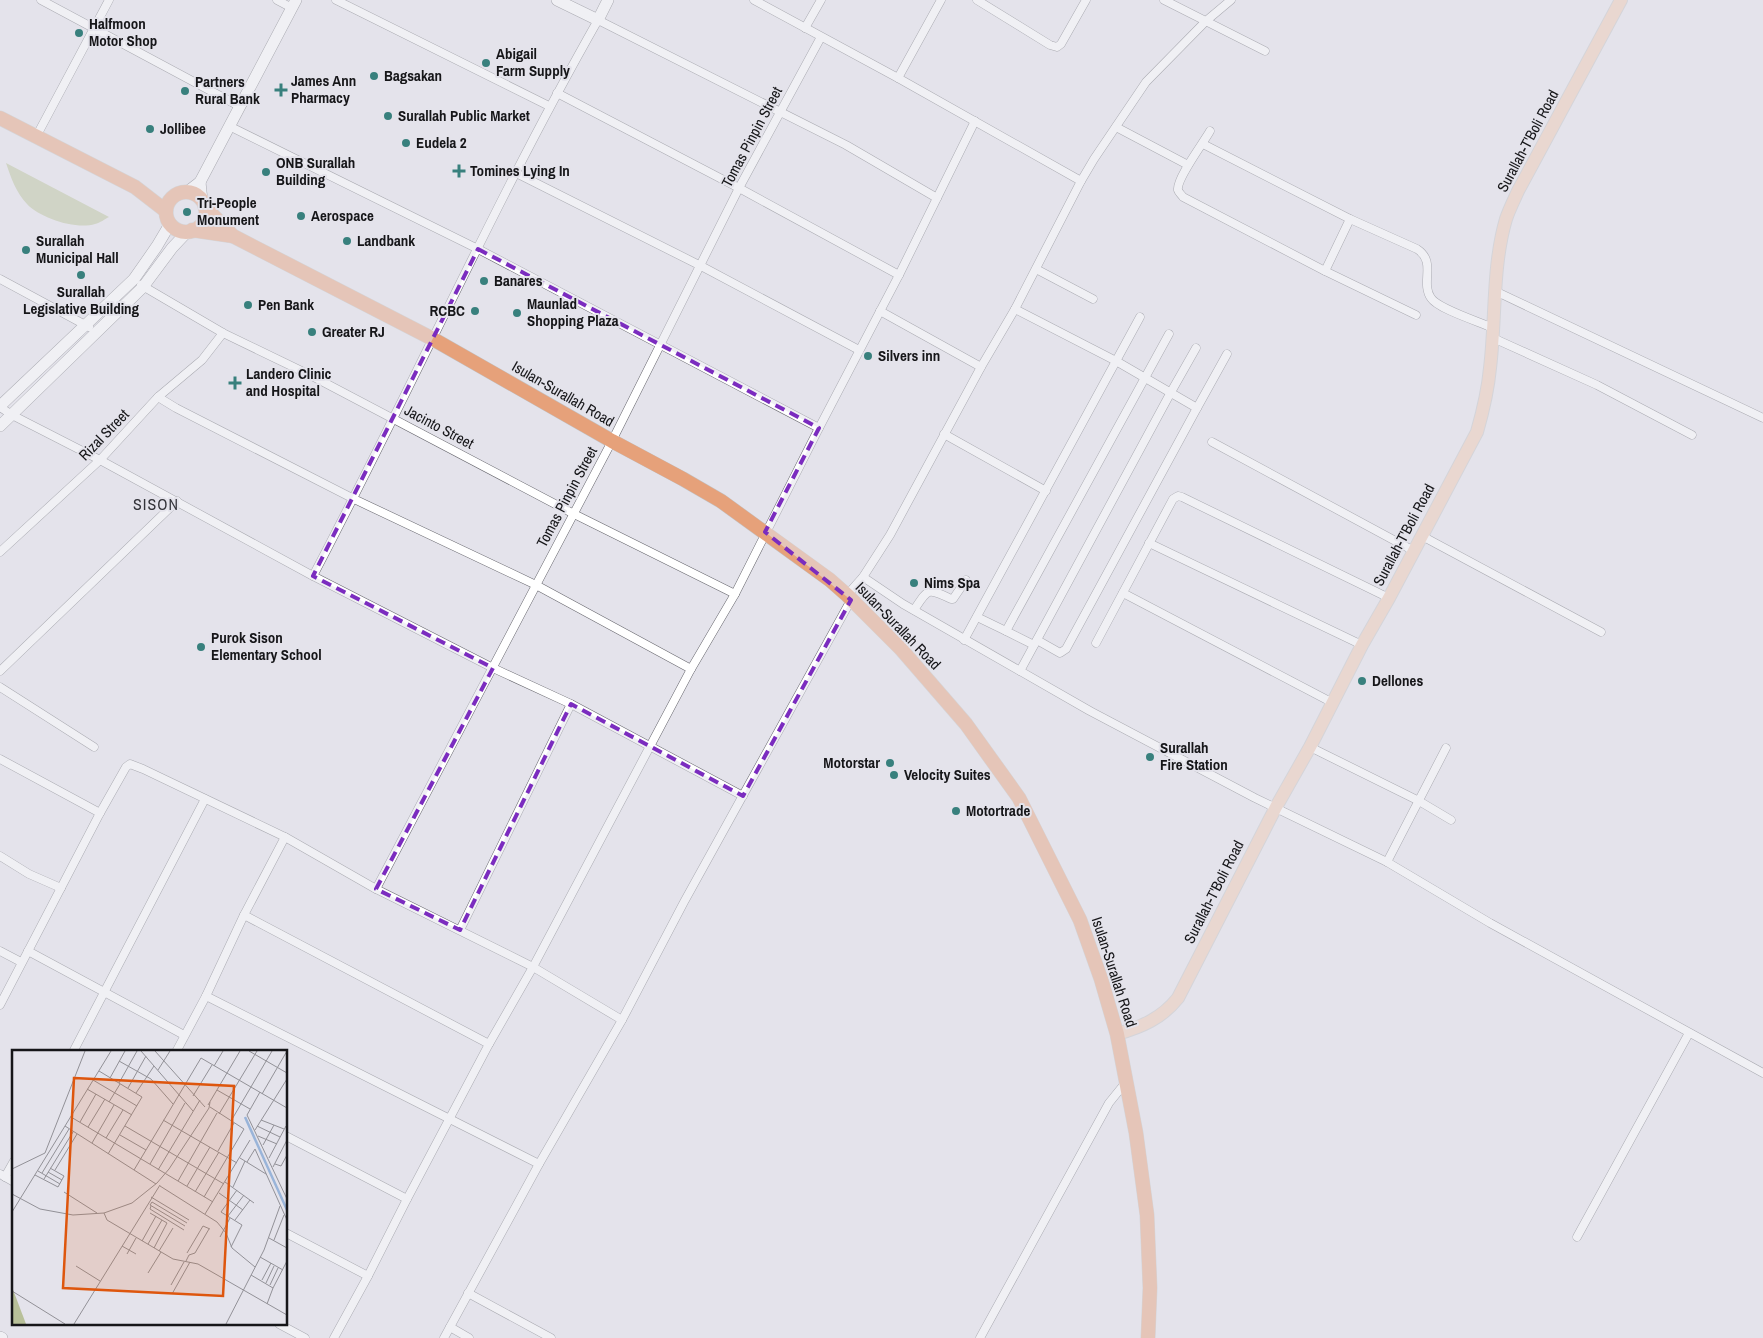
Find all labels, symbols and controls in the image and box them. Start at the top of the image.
place label: Halfmoon Motor Shop [89,13,157,51]
marker: Halfmoon Motor Shop [73,27,85,39]
place label: Abigail Farm Supply [496,43,570,81]
marker: Abigail Farm Supply [480,57,492,69]
place label: Bagsakan [384,65,442,86]
place label: James Ann Pharmacy [291,70,356,108]
marker: Bagsakan [368,70,380,82]
place label: Partners Rural Bank [195,71,260,109]
street label: Tomas Pinpin Street [716,82,787,191]
marker: James Ann Pharmacy [275,84,287,96]
marker: Partners Rural Bank [179,85,191,97]
street label: Surallah-T'Boli Road [1492,86,1563,196]
place label: Surallah Public Market [398,105,530,126]
marker: Surallah Public Market [382,110,394,122]
place label: Jollibee [160,118,206,139]
marker: Jollibee [144,123,156,135]
place label: Eudela 2 [416,132,467,153]
marker: Eudela 2 [400,137,412,149]
place label: ONB Surallah Building [276,152,355,190]
place label: Tomines Lying In [470,160,570,181]
marker: Tomines Lying In [452,164,466,178]
marker: ONB Surallah Building [260,166,272,178]
place label: Tri-People Monument [197,192,259,230]
place label: Aerospace [311,205,374,226]
marker: Tri-People Monument [181,206,193,218]
marker: Aerospace [295,210,307,222]
place label: Surallah Municipal Hall [36,230,119,268]
place label: Landbank [357,230,415,251]
marker: Landbank [341,235,353,247]
marker: Surallah Municipal Hall [20,244,32,256]
marker: Surallah Legislative Building [75,269,87,281]
place label: Banares [494,270,543,291]
marker: Banares [478,275,490,287]
place label: Surallah Legislative Building [23,281,140,319]
place label: Maunlad Shopping Plaza [527,293,619,331]
place label: Pen Bank [258,294,314,315]
marker: Pen Bank [242,299,254,311]
place label: RCBC [429,300,465,321]
marker: RCBC [469,305,481,317]
marker: Maunlad Shopping Plaza [511,307,523,319]
place label: Greater RJ [322,321,385,342]
marker: Greater RJ [306,326,318,338]
place label: Silvers inn [878,345,940,366]
marker: Silvers inn [862,350,874,362]
street label: Isulan-Surallah Road [508,356,618,431]
place label: Landero Clinic and Hospital [246,363,332,401]
marker: Landero Clinic and Hospital [228,376,242,390]
street label: Jacinto Street [401,399,478,454]
street label: Rizal Street [74,404,134,465]
street label: Tomas Pinpin Street [531,442,602,551]
street label: Surallah-T'Boli Road [1368,480,1439,590]
district label: SISON [133,493,179,515]
place label: Nims Spa [924,572,980,593]
street label: Isulan-Surallah Road [851,577,946,674]
marker: Nims Spa [908,577,920,589]
place label: Purok Sison Elementary School [211,627,322,665]
marker: Purok Sison Elementary School [195,641,207,653]
place label: Dellones [1372,670,1423,691]
marker: Dellones [1356,675,1368,687]
place label: Surallah Fire Station [1160,737,1228,775]
marker: Surallah Fire Station [1144,751,1156,763]
place label: Motorstar [823,752,880,773]
marker: Motorstar [884,757,896,769]
place label: Velocity Suites [904,764,991,785]
marker: Velocity Suites [888,769,900,781]
place label: Motortrade [966,800,1030,821]
marker: Motortrade [950,805,962,817]
street label: Surallah-T'Boli Road [1179,837,1249,947]
street label: Isulan-Surallah Road [1087,914,1142,1030]
inset map [12,1050,288,1326]

